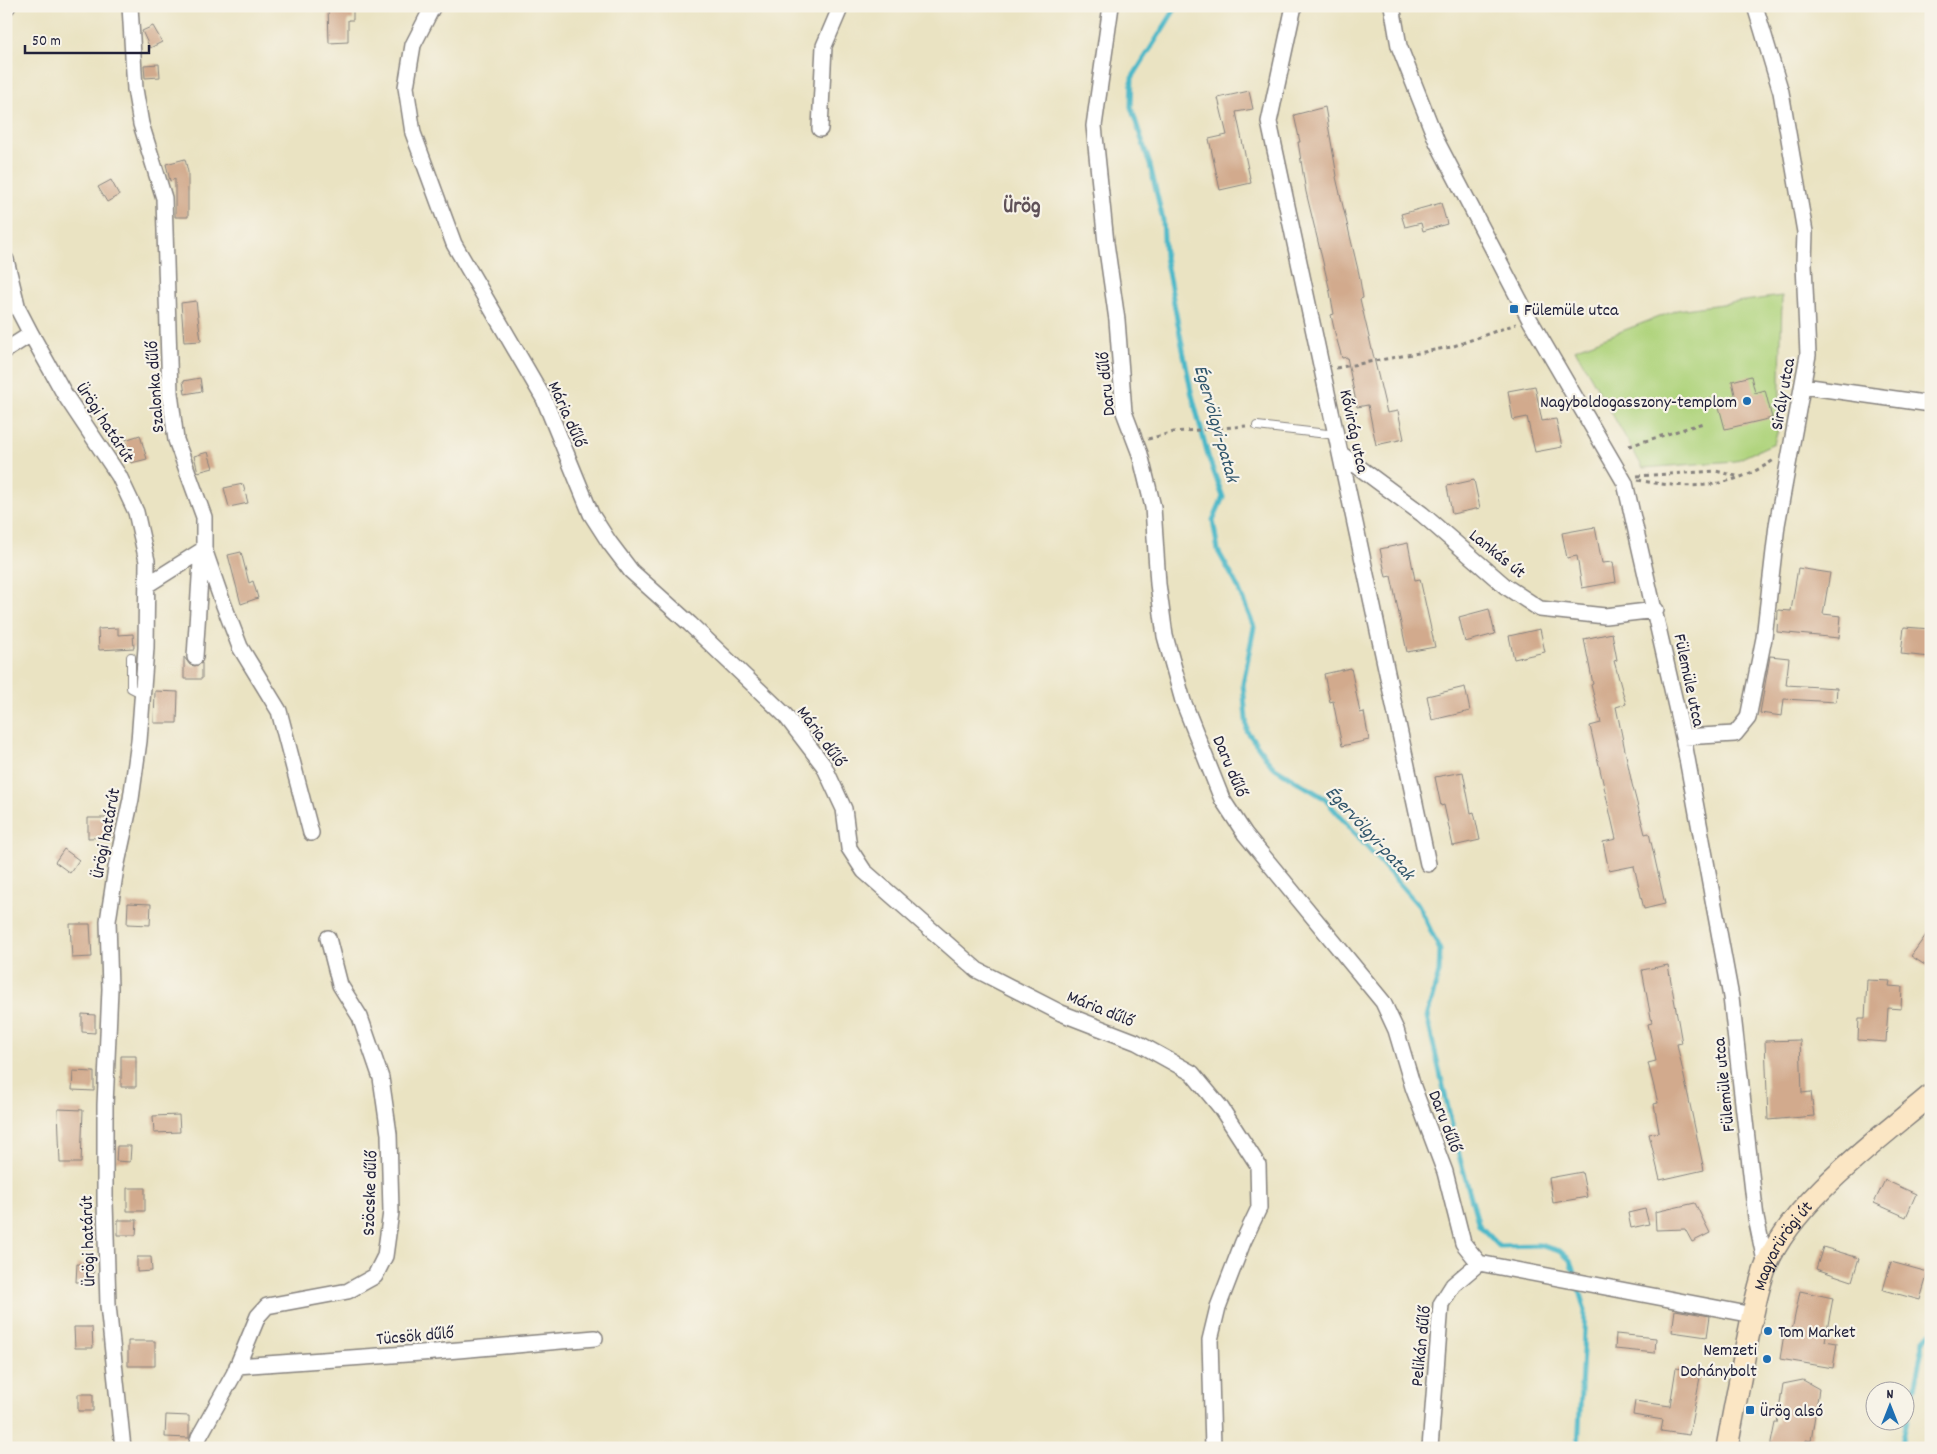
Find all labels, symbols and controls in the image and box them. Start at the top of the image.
scale bar [25,22,149,54]
text: 50 m [32,31,61,53]
district label: Ürög [1003,192,1041,223]
place label: Fülemüle utca [1524,299,1619,324]
marker: Fülemüle utca [1508,303,1520,315]
street label: Szalonka dűlő [141,339,172,434]
street label: Daru dűlő [1092,349,1123,417]
street label: Sirály utca [1766,356,1803,432]
water label: Égervölgyi-patak [1185,362,1245,488]
street label: Ürögi határút [68,378,140,469]
street label: Mária dűlő [540,378,592,453]
street label: Kővirág utca [1332,387,1374,476]
place label: Nagyboldogasszony-templom [1540,391,1737,416]
marker: Nagyboldogasszony-templom [1741,395,1753,407]
street label: Lankás út [1463,524,1530,586]
street label: Fülemüle utca [1666,632,1710,730]
street label: Mária dűlő [789,702,851,774]
street label: Daru dűlő [1205,732,1253,803]
water label: Égervölgyi-patak [1317,781,1421,889]
street label: Ürögi határút [86,786,129,881]
street label: Mária dűlő [1063,986,1138,1035]
street label: Fülemüle utca [1708,1036,1743,1133]
street label: Daru dűlő [1420,1087,1467,1158]
street label: Szöcske dűlő [358,1149,386,1236]
street label: Ürögi határút [75,1194,104,1287]
street label: Magyarürögi út [1749,1196,1820,1294]
street label: Pelikán dűlő [1406,1304,1439,1388]
place label: Tom Market [1778,1321,1856,1346]
street label: Tücsök dűlő [375,1322,456,1353]
marker: Tom Market [1762,1325,1774,1337]
place label: Nemzeti Dohánybolt [1680,1339,1757,1385]
marker: Nemzeti Dohánybolt [1761,1353,1773,1365]
north arrow [1864,1382,1914,1432]
text: N [1887,1385,1894,1405]
place label: Ürög alsó [1760,1400,1823,1425]
marker: Ürög alsó [1744,1404,1756,1416]

